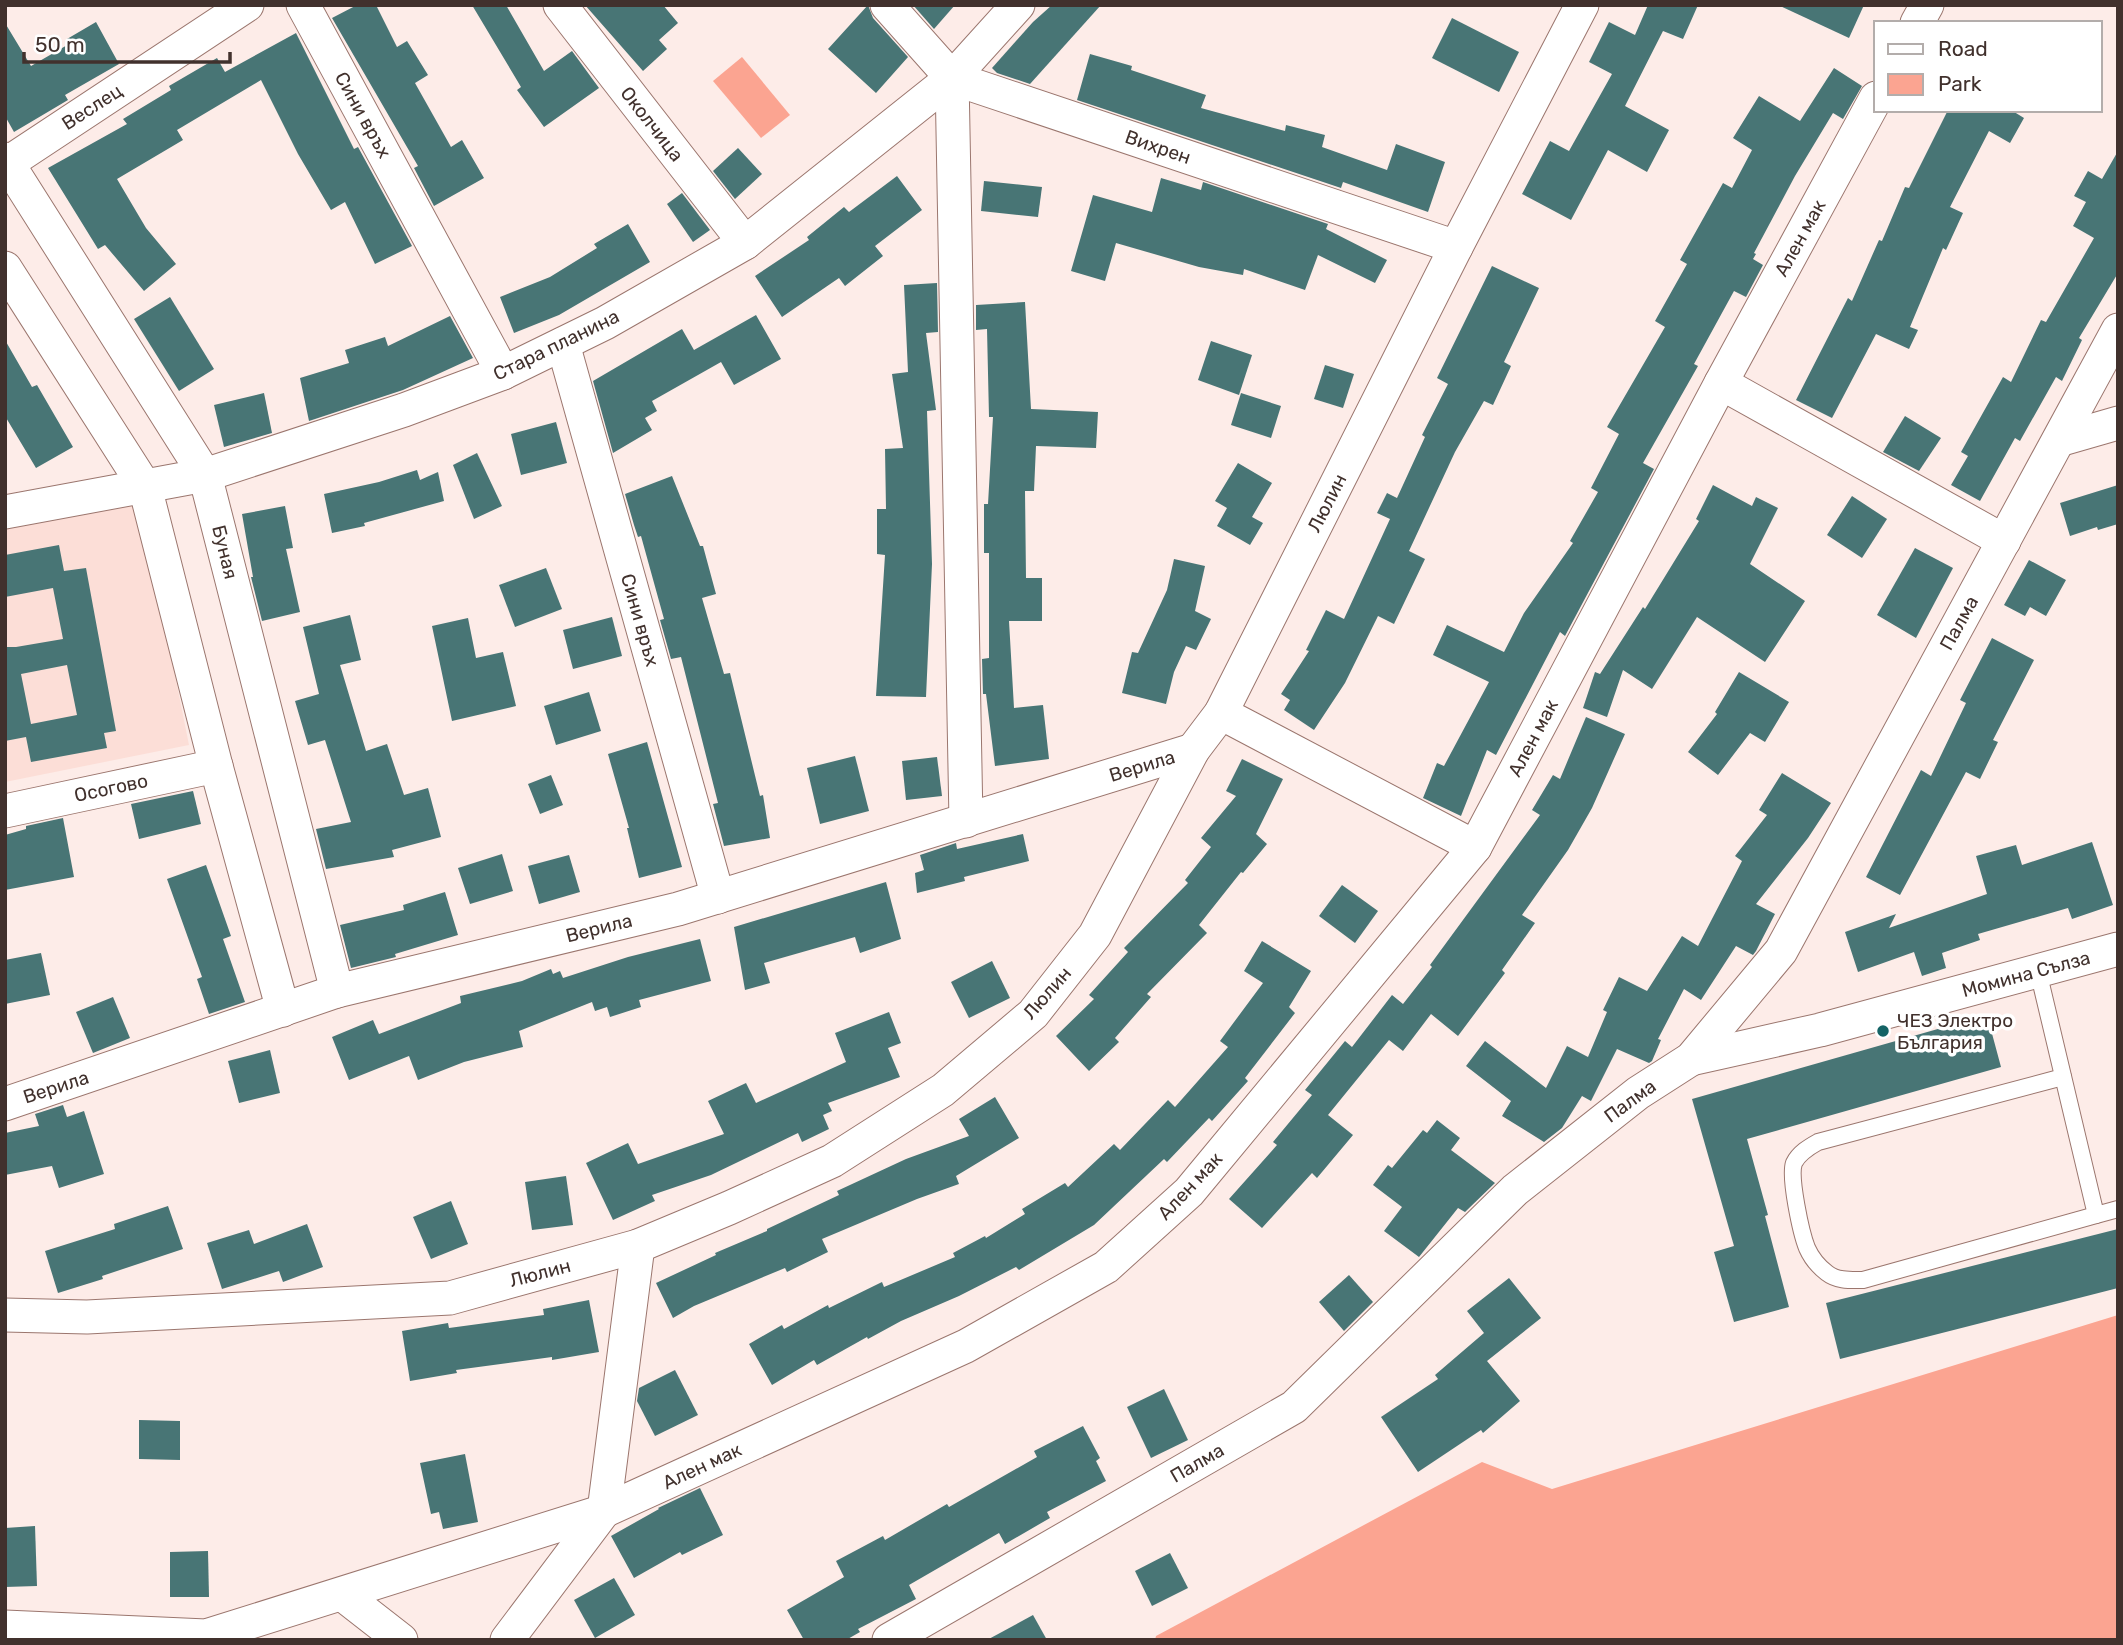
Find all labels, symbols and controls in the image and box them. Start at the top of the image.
scale bar [24,21,231,65]
legend [1874,21,2102,112]
text: 50 m [35,32,85,57]
text: Road [1938,36,1988,61]
street label: Сини връх [330,68,396,162]
text: Park [1938,71,1982,96]
street label: Веслец [58,79,127,135]
street label: Околчица [616,82,688,166]
street label: Вихрен [1122,125,1194,169]
street label: Ален мак [1770,196,1830,280]
street label: Стара планина [489,305,623,385]
street label: Люлин [1303,470,1351,536]
street label: Буная [207,523,243,581]
street label: Сини връх [616,571,664,669]
street label: Палма [1935,592,1983,654]
street label: Ален мак [1503,695,1563,781]
street label: Верила [1106,745,1178,787]
street label: Осогово [72,769,150,807]
street label: Верила [563,909,635,947]
street label: Момина Сълза [1959,946,2093,1002]
street label: Люлин [1018,962,1076,1024]
place label: ЧЕЗ Электро България [1897,1009,2013,1054]
marker: ЧЕЗ Электро България [1875,1023,1891,1039]
street label: Верила [20,1066,92,1108]
street label: Палма [1600,1074,1660,1128]
street label: Ален мак [1153,1147,1227,1225]
street label: Люлин [507,1254,573,1292]
street label: Ален мак [659,1438,745,1494]
street label: Палма [1166,1438,1228,1488]

